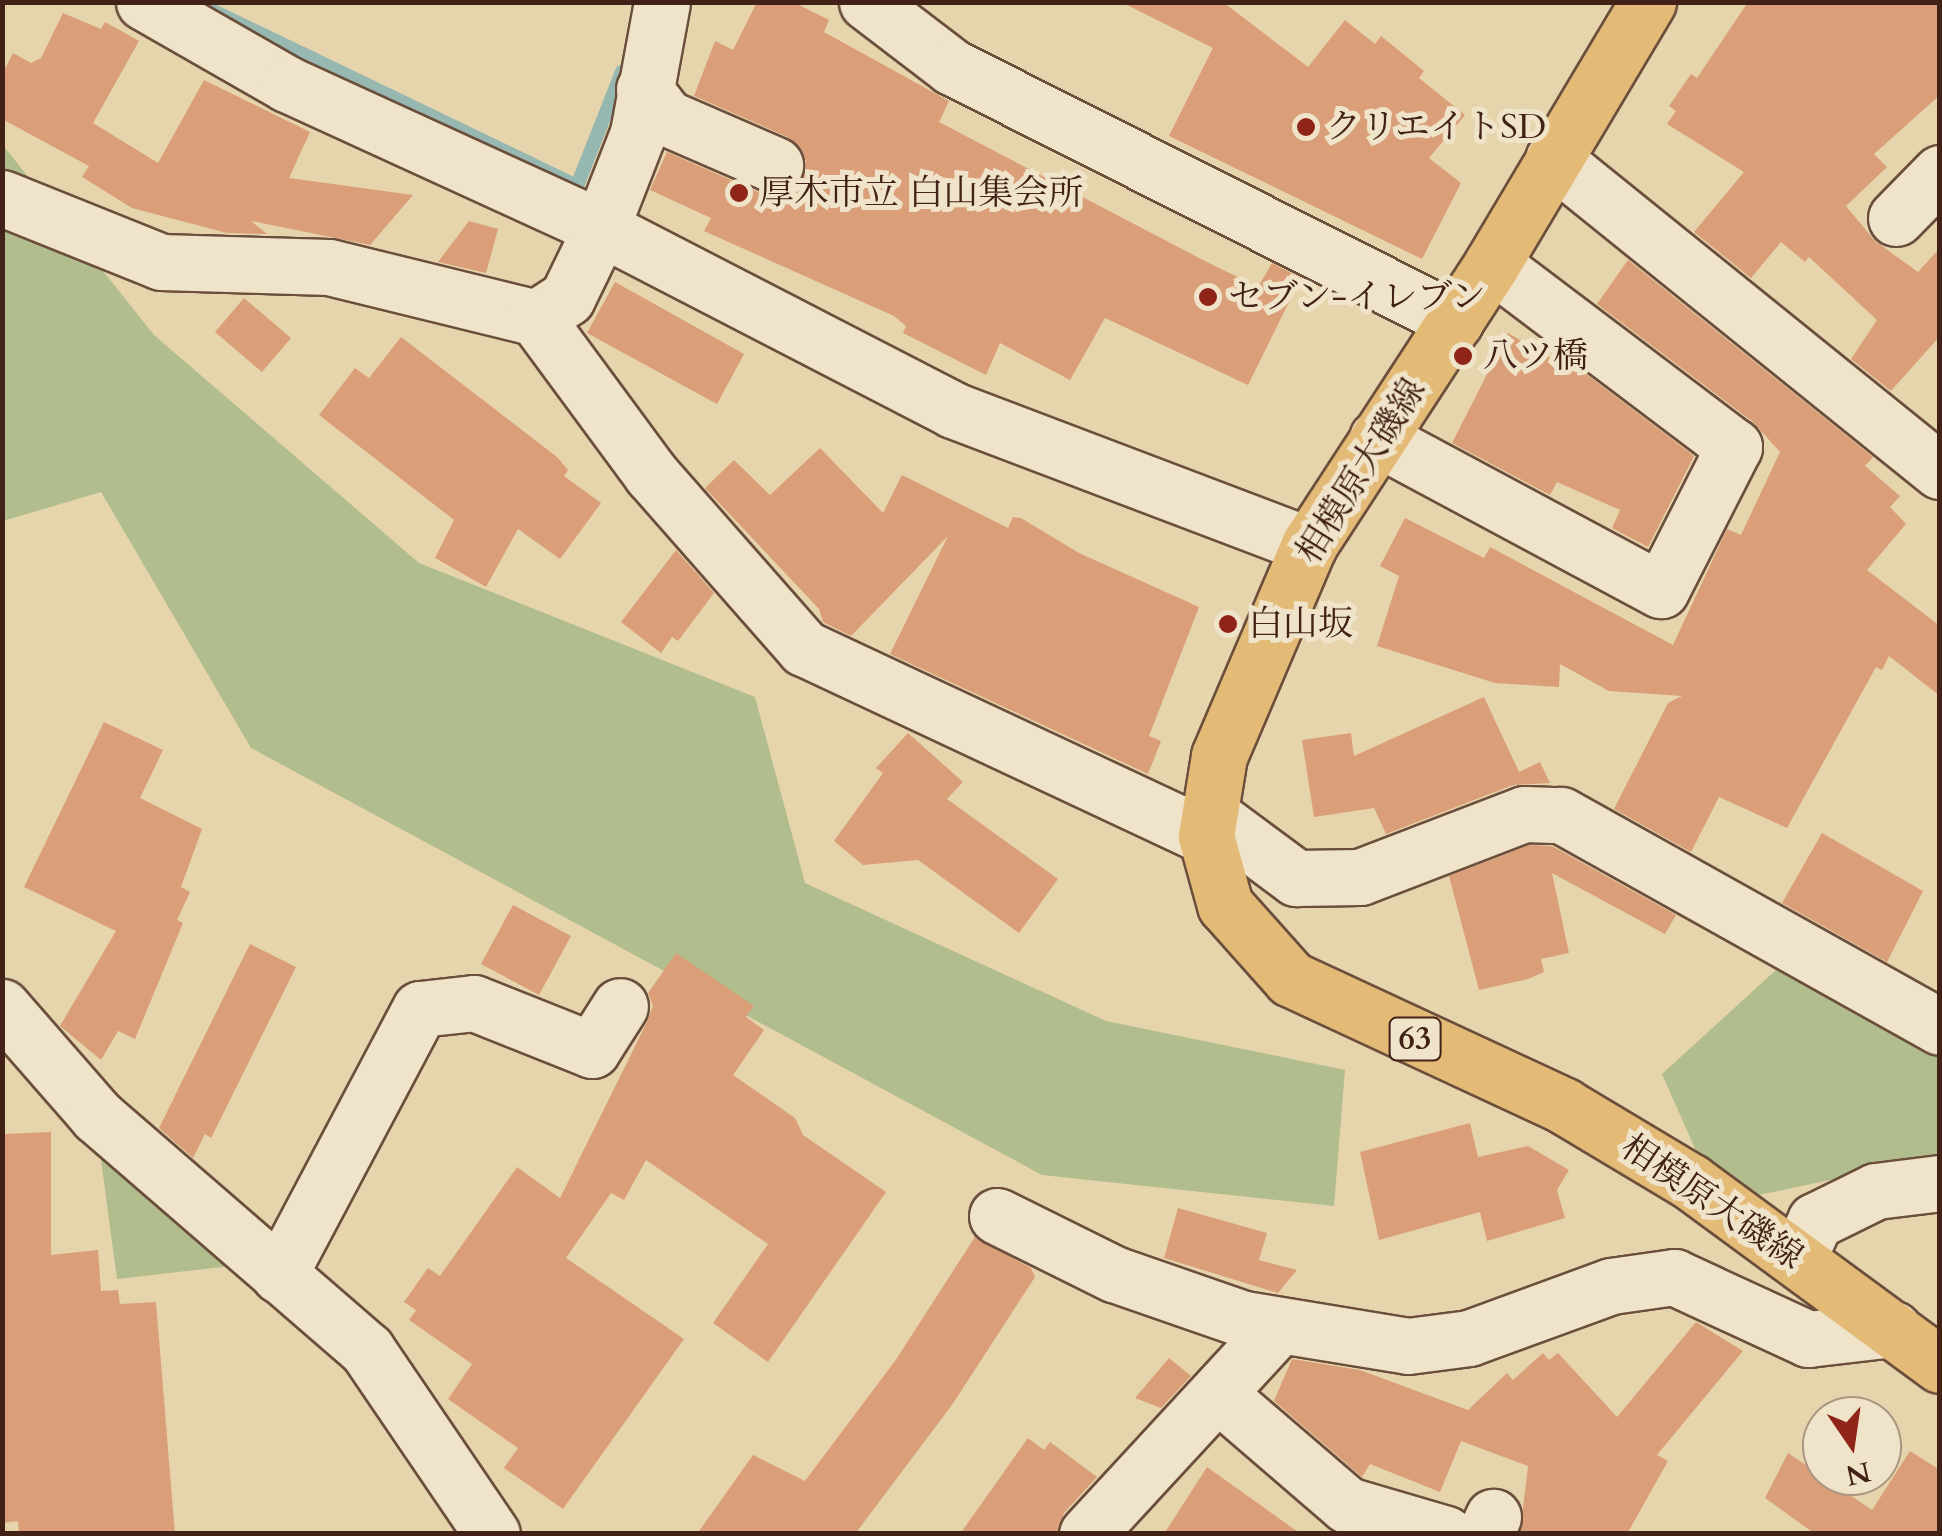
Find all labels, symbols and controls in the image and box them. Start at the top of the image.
place label: クリエイトSD [1326,106,1547,148]
marker: クリエイトSD [1295,116,1317,138]
place label: 厚木市立 白山集会所 [759,172,1083,214]
marker: 厚木市立 白山集会所 [728,182,750,204]
place label: セブン-イレブン [1228,276,1489,318]
marker: セブン-イレブン [1197,286,1219,308]
place label: 八ツ橋 [1483,335,1588,377]
marker: 八ツ橋 [1452,345,1474,367]
street label: 相模原大磯線 [1288,371,1434,571]
place label: 白山坂 [1248,603,1353,645]
marker: 白山坂 [1217,613,1239,635]
road number: 63 [1388,1012,1442,1066]
street label: 相模原大磯線 [1613,1126,1811,1278]
north arrow [1802,1396,1902,1496]
text: N [1842,1452,1874,1495]

